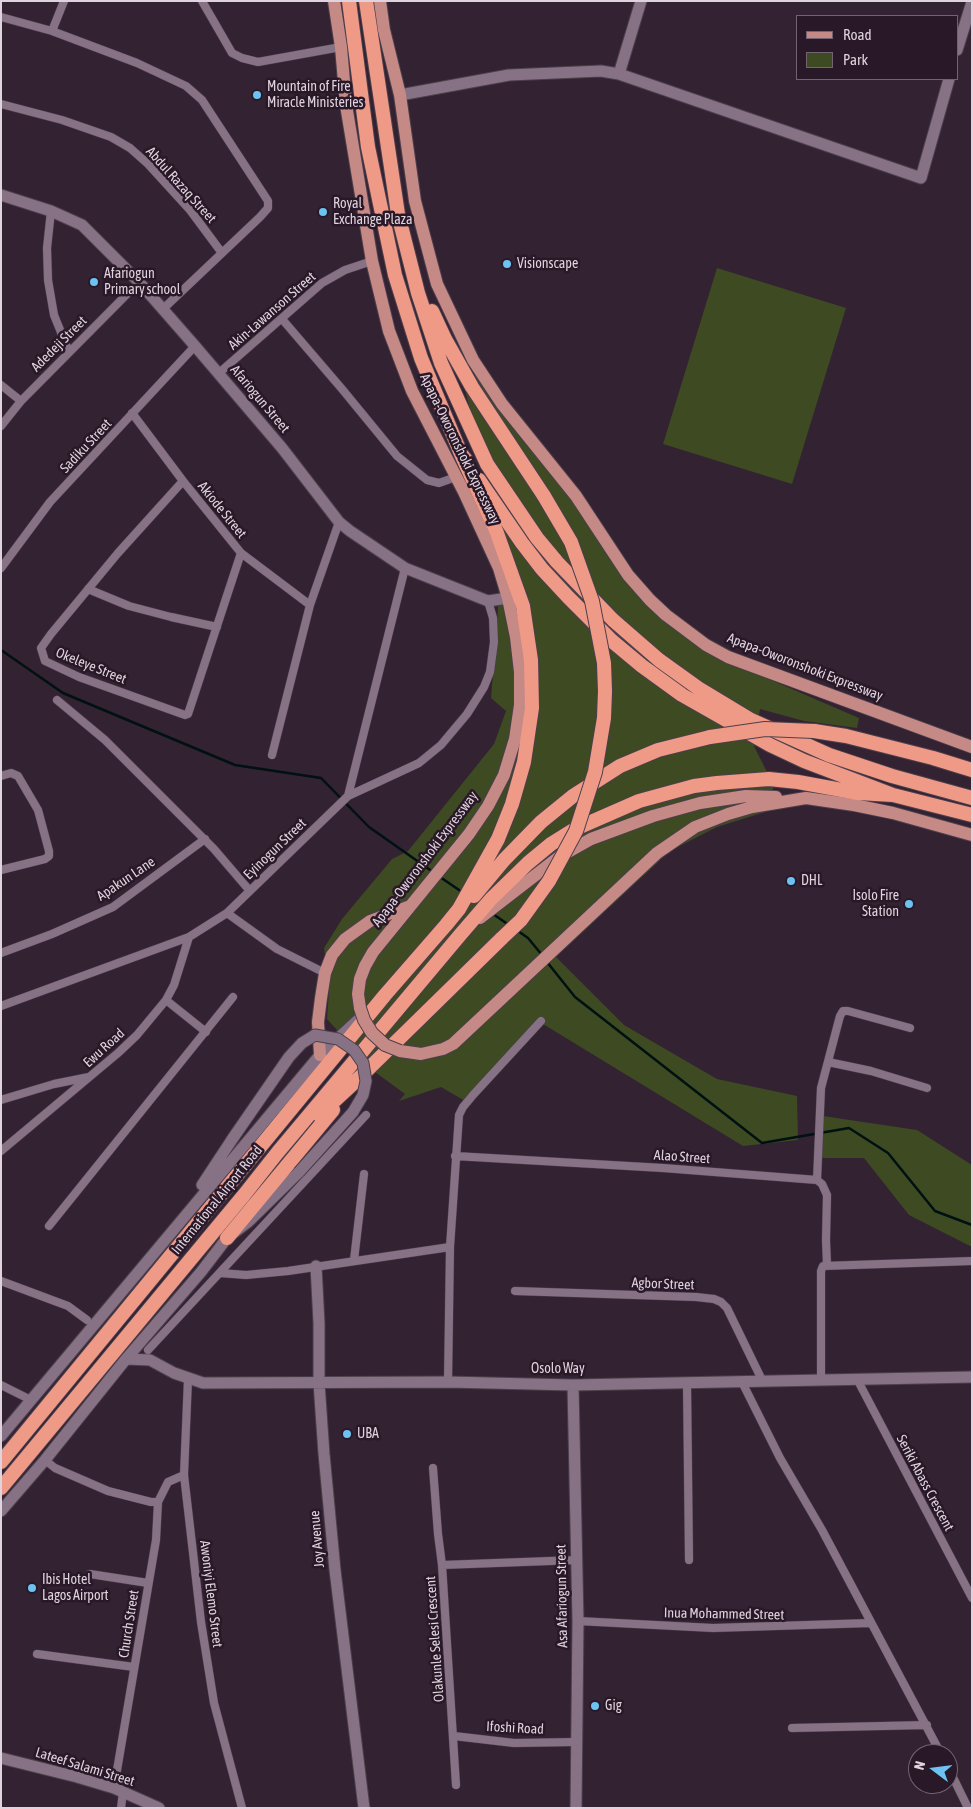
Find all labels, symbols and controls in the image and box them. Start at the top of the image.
legend [796,15,958,80]
text: Road [843,26,872,43]
text: Park [843,51,868,68]
place label: Mountain of Fire Miracle Ministeries [267,79,363,111]
marker: Mountain of Fire Miracle Ministeries [251,89,263,101]
street label: Abdul Razaq Street [142,143,220,227]
place label: Royal Exchange Plaza [333,196,412,228]
marker: Royal Exchange Plaza [317,206,329,218]
place label: Visionscape [517,256,578,272]
marker: Visionscape [501,258,513,270]
place label: Afariogun Primary school [104,266,180,298]
street label: Akin-Lawanson Street [225,268,319,354]
marker: Afariogun Primary school [88,276,100,288]
street label: Adedeji Street [28,313,90,375]
street label: Afariogun Street [227,362,293,436]
street label: Apapa-Oworonshoki Expressway [416,371,504,527]
street label: Sadiku Street [57,415,115,477]
street label: Akiode Street [194,478,250,542]
street label: Apapa-Oworonshoki Expressway [725,630,885,704]
street label: Okeleye Street [53,644,129,688]
street label: Apapa-Oworonshoki Expressway [369,788,481,930]
street label: Eyinogun Street [240,815,310,883]
street label: Apakun Lane [94,853,158,905]
place label: DHL [801,873,822,889]
marker: DHL [785,875,797,887]
place label: Isolo Fire Station [852,888,899,920]
marker: Isolo Fire Station [903,898,915,910]
street label: Ewu Road [80,1025,128,1071]
street label: International Airport Road [168,1142,266,1258]
street label: Alao Street [653,1147,711,1167]
street label: Agbor Street [631,1275,695,1293]
street label: Osolo Way [531,1361,585,1377]
place label: UBA [357,1426,379,1442]
marker: UBA [341,1428,353,1440]
street label: Seriki Abass Crescent [893,1432,957,1534]
street label: Joy Avenue [306,1510,328,1568]
street label: Awoniyi Elemo Street [196,1539,226,1649]
street label: Asa Afariogun Street [553,1544,571,1648]
place label: Ibis Hotel Lagos Airport [42,1572,109,1604]
street label: Olakunle Selesi Crescent [422,1575,448,1703]
marker: Ibis Hotel Lagos Airport [26,1582,38,1594]
street label: Church Street [115,1589,143,1659]
street label: Inua Mohammed Street [664,1605,784,1623]
place label: Gig [605,1698,622,1714]
marker: Gig [589,1700,601,1712]
street label: Ifoshi Road [486,1718,544,1738]
street label: Lateef Salami Street [33,1744,137,1790]
north arrow [908,1744,958,1794]
text: N [911,1759,928,1771]

